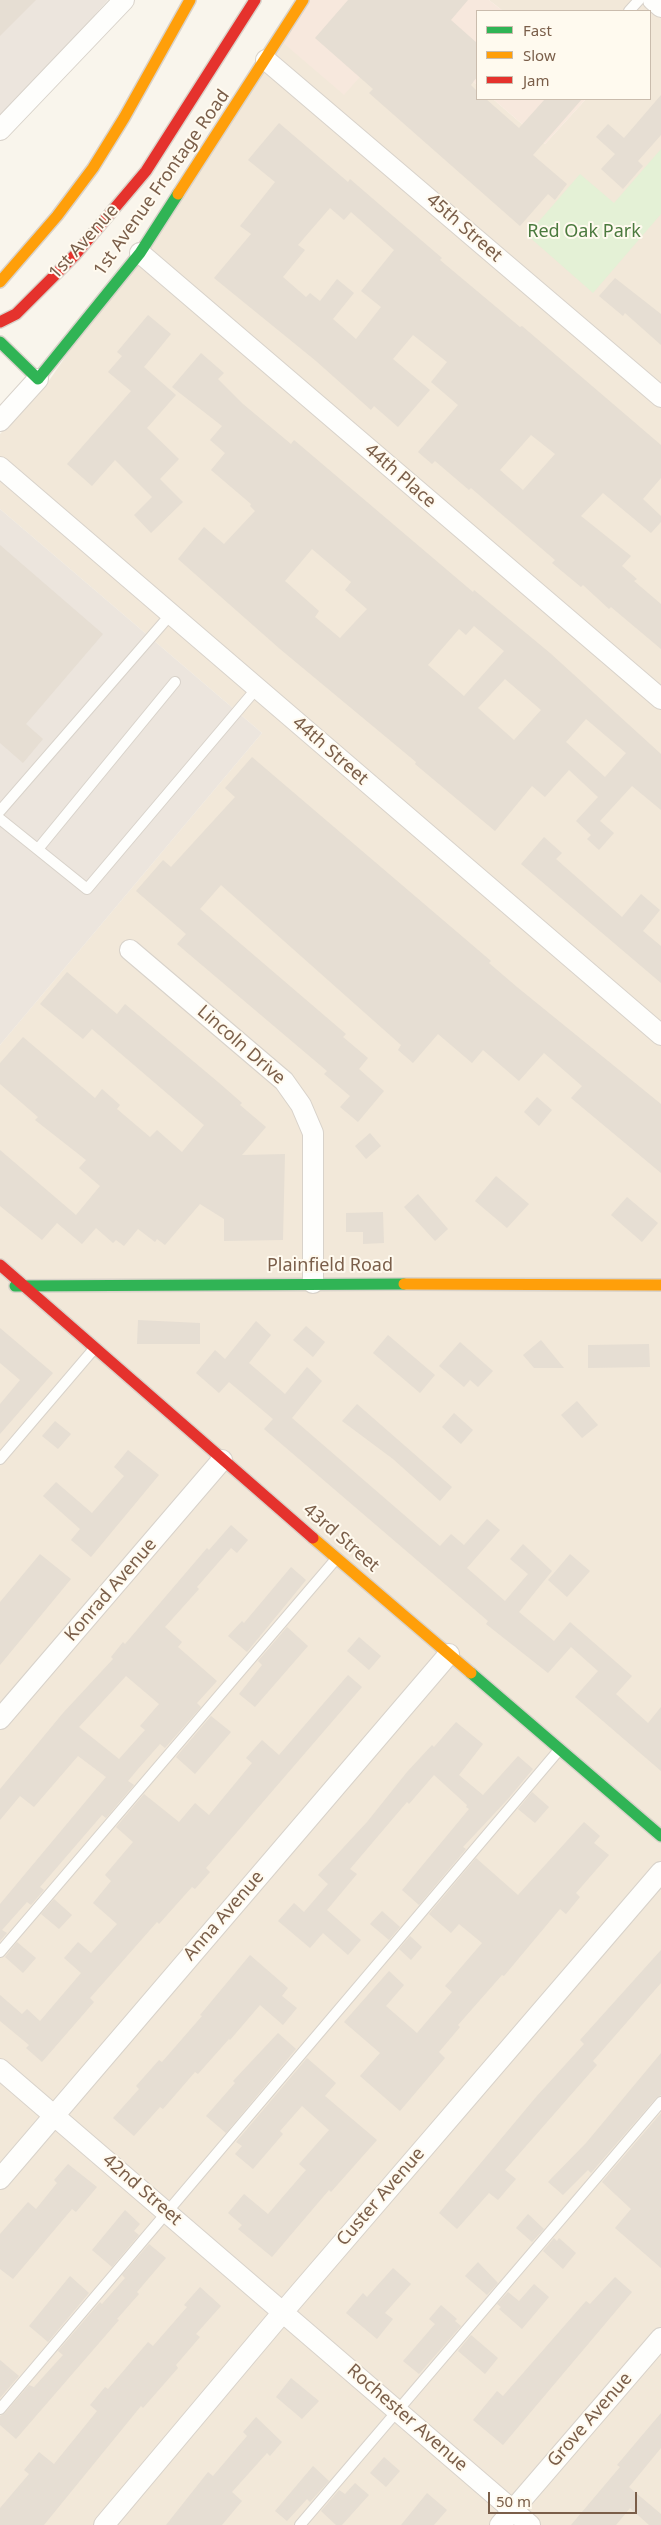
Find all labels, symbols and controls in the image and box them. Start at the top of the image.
legend [476,10,651,100]
text: Fast [523,20,552,40]
text: Slow [523,45,556,65]
text: Jam [523,70,550,90]
street label: 1st Avenue Frontage Road [89,86,235,280]
street label: 45th Street [422,189,506,267]
street label: 1st Avenue [45,200,123,284]
park label: Red Oak Park [527,221,641,243]
street label: 44th Place [360,439,440,513]
street label: 44th Street [288,712,372,790]
street label: Lincoln Drive [193,1001,289,1089]
street label: Plainfield Road [267,1255,393,1277]
street label: 43rd Street [299,1499,383,1577]
street label: Konrad Avenue [60,1534,162,1646]
street label: Anna Avenue [179,1867,269,1965]
street label: Custer Avenue [332,2143,430,2251]
street label: 42nd Street [98,2150,186,2230]
street label: Rochester Avenue [342,2360,472,2476]
street label: Grove Avenue [543,2368,637,2472]
scale bar [491,2482,640,2514]
text: 50 m [496,2491,531,2511]

